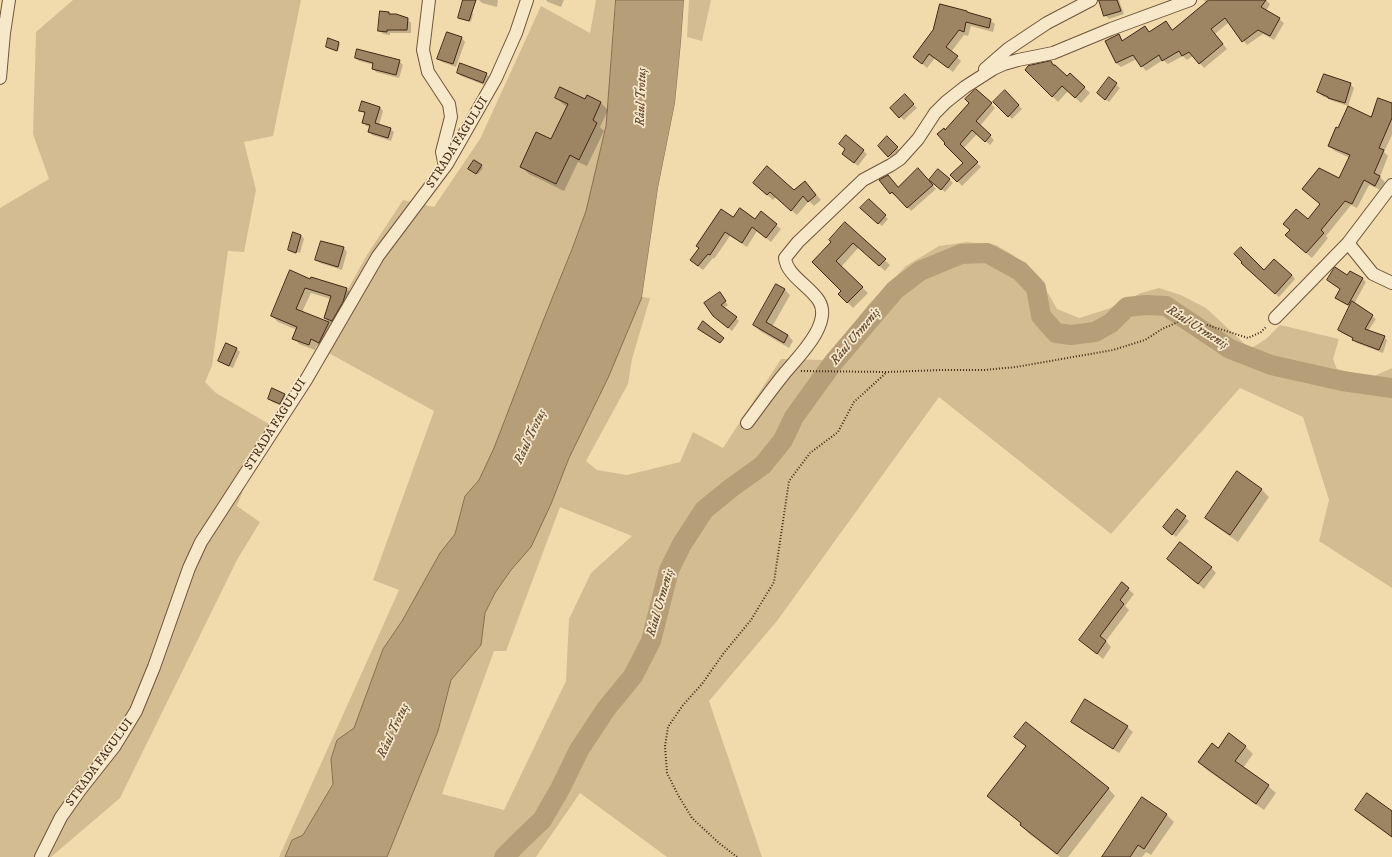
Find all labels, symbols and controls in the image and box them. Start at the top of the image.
water label: Râul Trotuș [633,67,651,127]
street label: STRADA FAGULUI [424,95,492,191]
water label: Râul Urmeniș [1163,303,1231,353]
water label: Râul Urmeniș [828,305,884,369]
street label: STRADA FAGULUI [242,377,310,473]
water label: Râul Trotuș [512,407,550,467]
water label: Râul Urmeniș [644,567,678,639]
water label: Râul Trotuș [375,701,413,761]
street label: STRADA FAGULUI [63,716,137,810]

